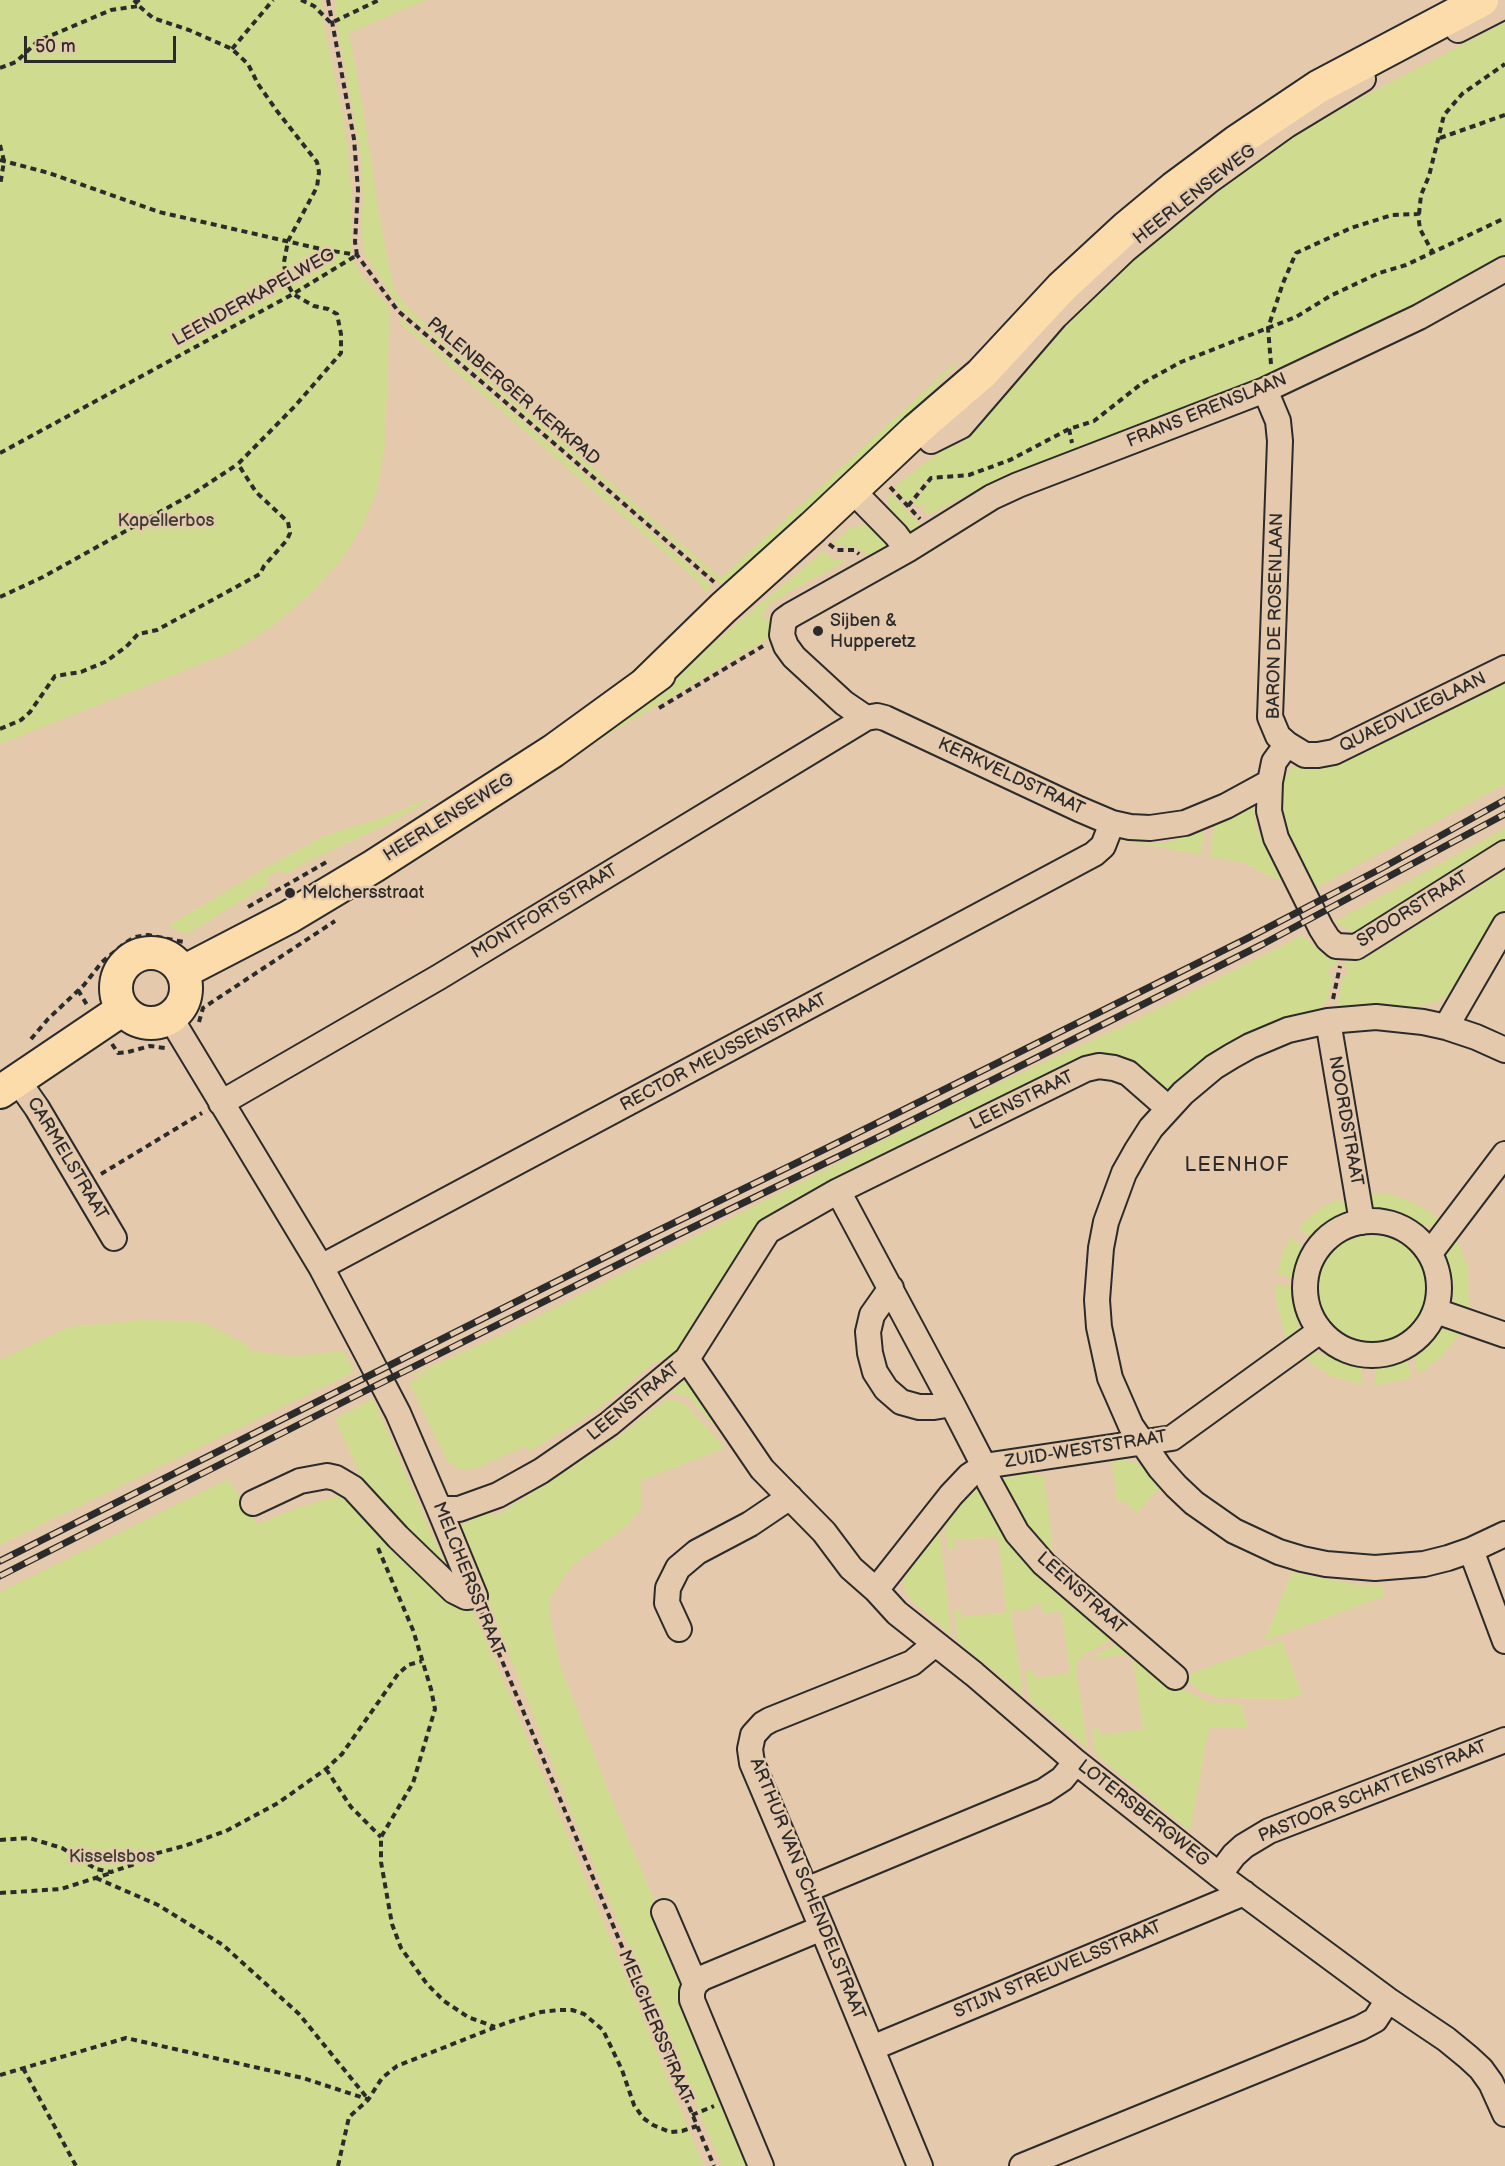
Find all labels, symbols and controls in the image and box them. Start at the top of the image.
scale bar [27,24,178,62]
text: 50 m [35,36,76,57]
street label: HEERLENSEWEG [1129,140,1261,250]
street label: LEENDERKAPELWEG [169,244,339,352]
street label: PALENBERGER KERKPAD [422,313,604,471]
street label: FRANS ERENSLAAN [1124,369,1290,453]
park label: Kapellerbos [117,510,215,532]
street label: BARON DE ROSENLAAN [1263,512,1289,720]
place label: Sijben & Hupperetz [830,610,916,652]
marker: Sijben & Hupperetz [811,624,825,638]
street label: QUAEDVLIEGLAAN [1336,668,1490,758]
street label: KERKVELDSTRAAT [934,734,1088,820]
street label: HEERLENSEWEG [380,769,518,867]
street label: MONTFORTSTRAAT [468,860,622,964]
street label: SPOORSTRAAT [1353,867,1473,953]
place label: Melchersstraat [302,882,424,904]
marker: Melchersstraat [283,886,297,900]
street label: RECTOR MEUSSENSTRAAT [617,989,831,1117]
street label: NOORDSTRAAT [1323,1054,1367,1188]
street label: LEENSTRAAT [967,1067,1077,1135]
street label: CARMELSTRAAT [22,1094,112,1224]
district label: LEENHOF [1184,1154,1290,1178]
street label: LEENSTRAAT [583,1358,685,1446]
street label: ZUID-WESTSTRAAT [1003,1427,1169,1473]
street label: MELCHERSSTRAAT [427,1499,509,1659]
street label: LEENSTRAAT [1032,1548,1130,1640]
street label: PASTOOR SCHATTENSTRAAT [1256,1736,1490,1848]
street label: ARTHUR VAN SCHENDELSTRAAT [744,1755,870,2023]
street label: LOTERSBERGWEG [1073,1756,1213,1872]
park label: Kisselsbos [69,1846,155,1868]
street label: STIJN STREUVELSSTRAAT [951,1916,1165,2024]
street label: MELCHERSSTRAAT [613,1947,697,2107]

